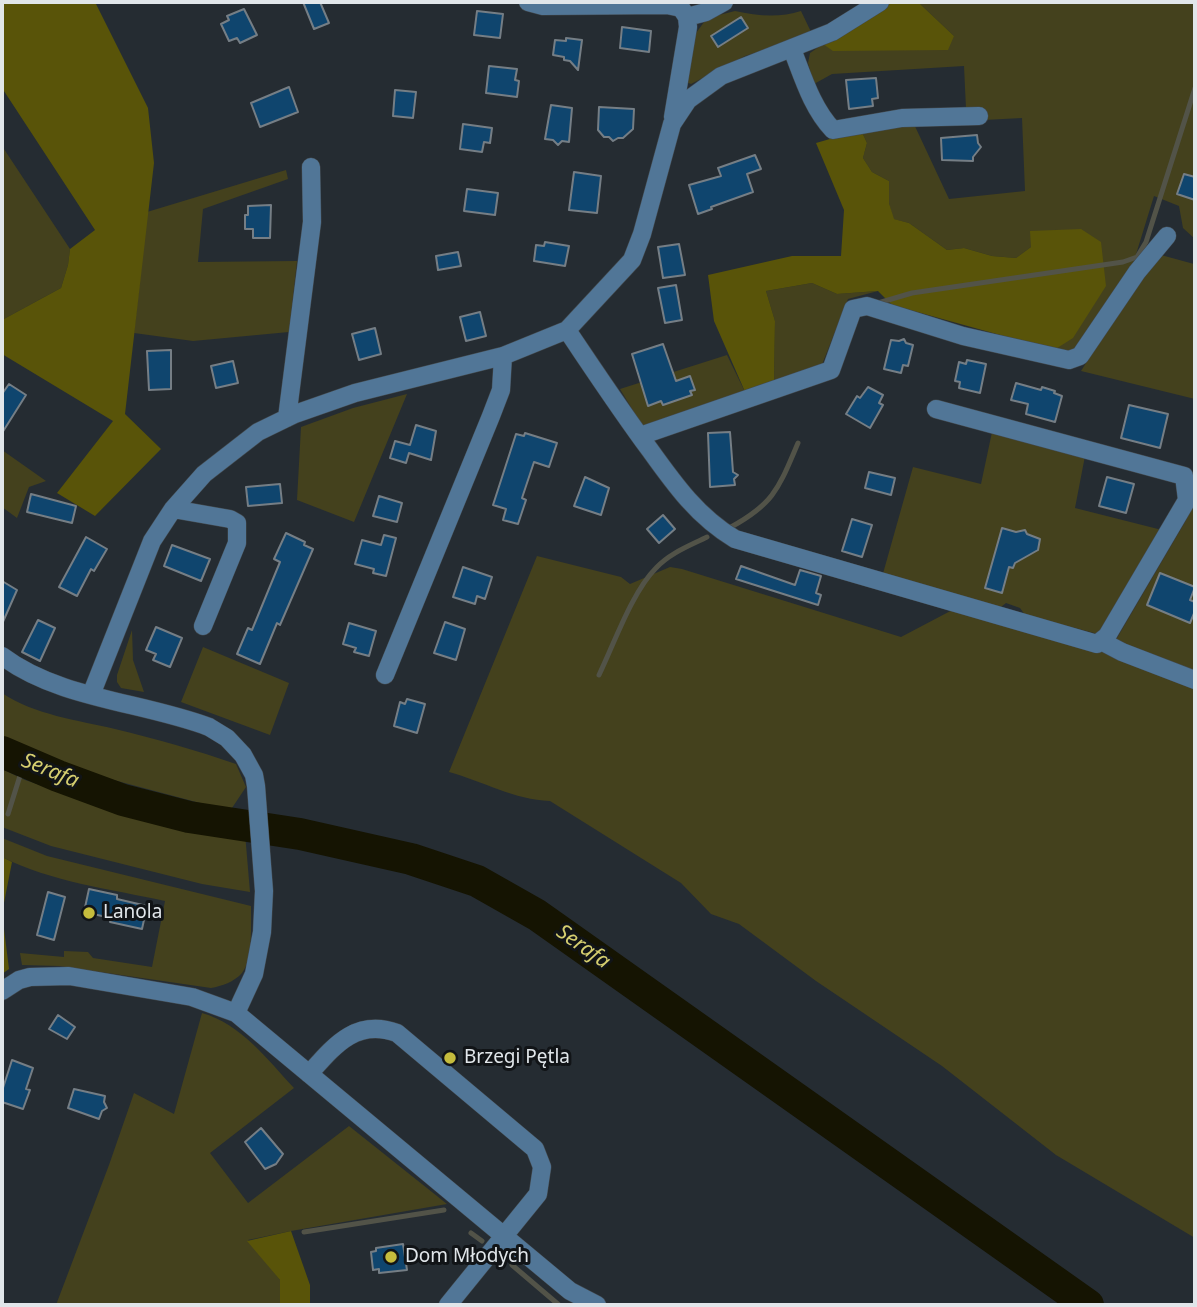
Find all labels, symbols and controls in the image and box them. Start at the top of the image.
water label: Serafa [18,748,82,794]
place label: Lanola [103,902,162,924]
marker: Lanola [81,905,97,921]
water label: Serafa [551,920,615,974]
place label: Brzegi Pętla [464,1047,570,1069]
marker: Brzegi Pętla [442,1050,458,1066]
place label: Dom Młodych [405,1246,529,1268]
marker: Dom Młodych [383,1249,399,1265]

